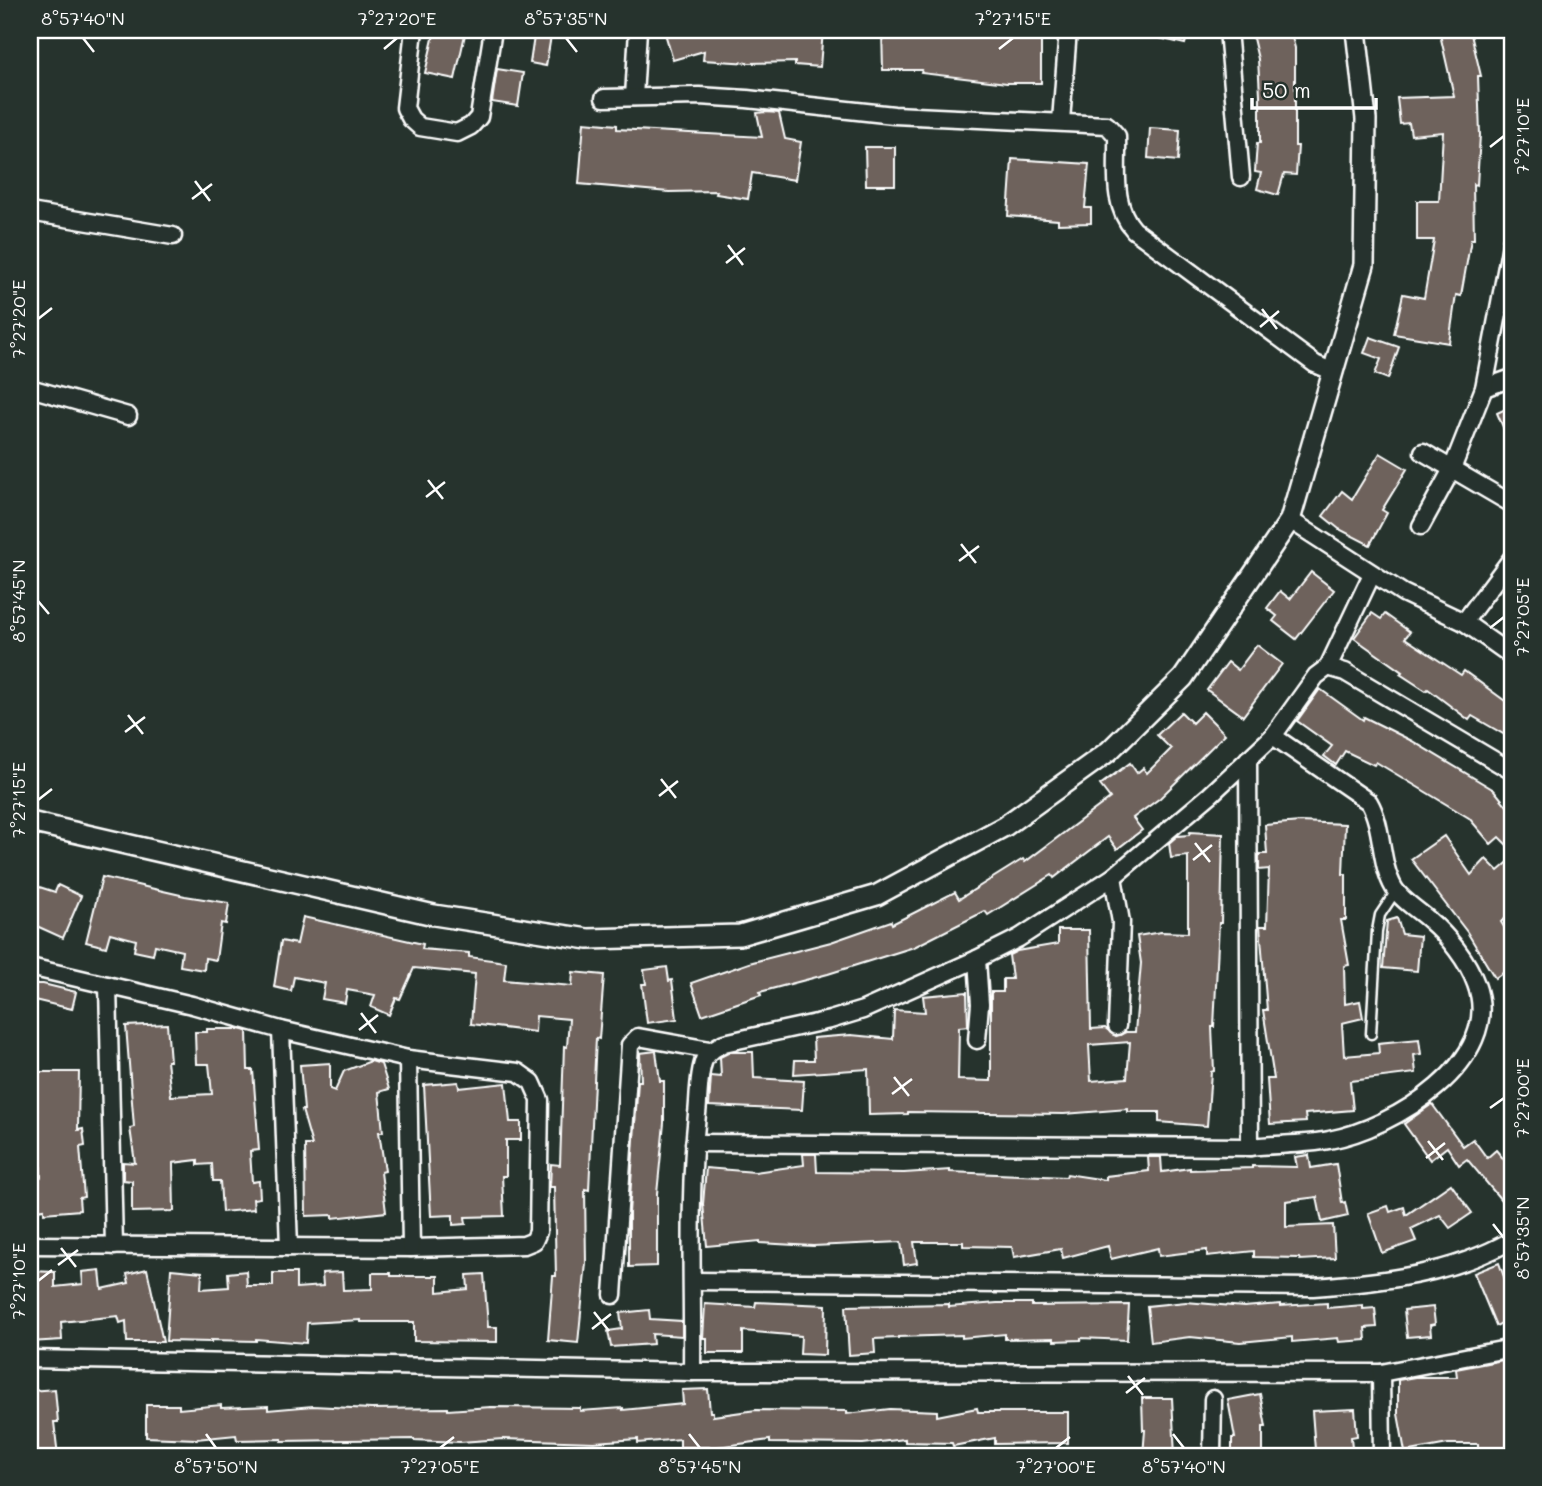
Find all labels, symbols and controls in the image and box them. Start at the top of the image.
text: 8°57'40"N [41,6,125,30]
text: 7°27'20"E [358,6,436,30]
text: 8°57'35"N [525,6,607,30]
text: 7°27'15"E [975,6,1051,30]
scale bar [1252,66,1376,110]
text: 50 m [1262,76,1311,103]
text: 7°27'10"E [1510,98,1534,174]
text: 7°27'20"E [6,280,30,358]
text: 8°57'45"N [6,560,30,643]
text: 7°27'05"E [1510,577,1534,657]
text: 7°27'15"E [6,762,30,838]
text: 7°27'00"E [1510,1058,1534,1138]
text: 8°57'35"N [1510,1197,1534,1279]
text: 7°27'10"E [6,1243,30,1319]
text: 8°57'50"N [174,1454,258,1478]
text: 7°27'05"E [400,1454,480,1478]
text: 8°57'45"N [659,1454,742,1478]
text: 7°27'00"E [1016,1454,1096,1478]
text: 8°57'40"N [1142,1454,1226,1478]

